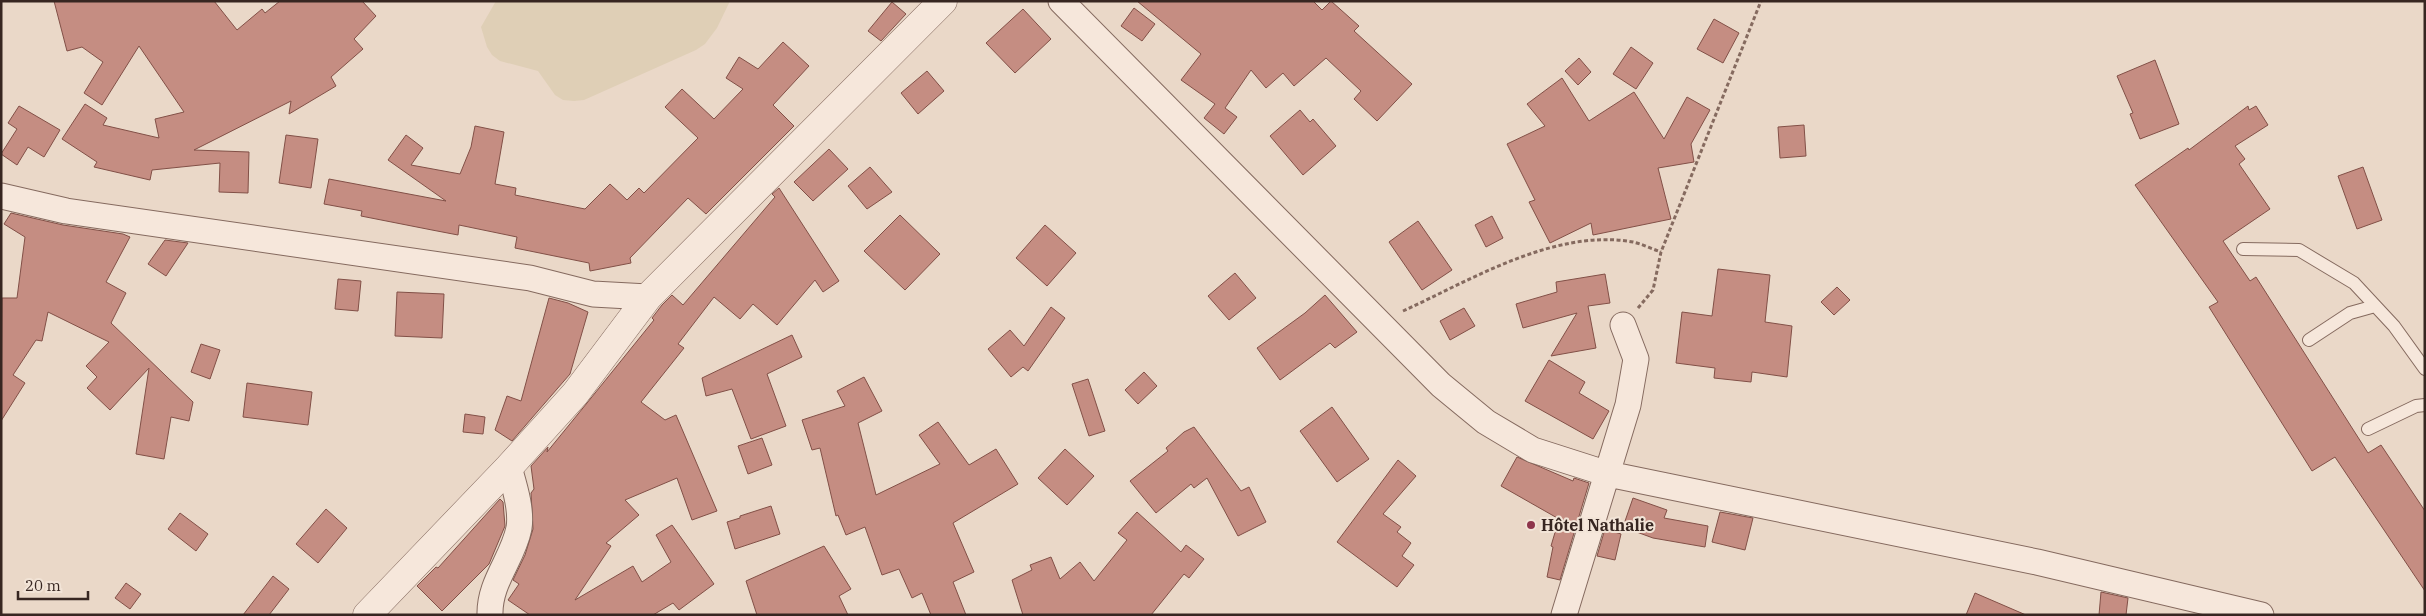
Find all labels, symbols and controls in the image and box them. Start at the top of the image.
place label: Hôtel Nathalie [1541,515,1654,535]
marker: Hôtel Nathalie [1525,519,1537,531]
scale bar [18,568,88,600]
text: 20 m [25,576,61,595]

